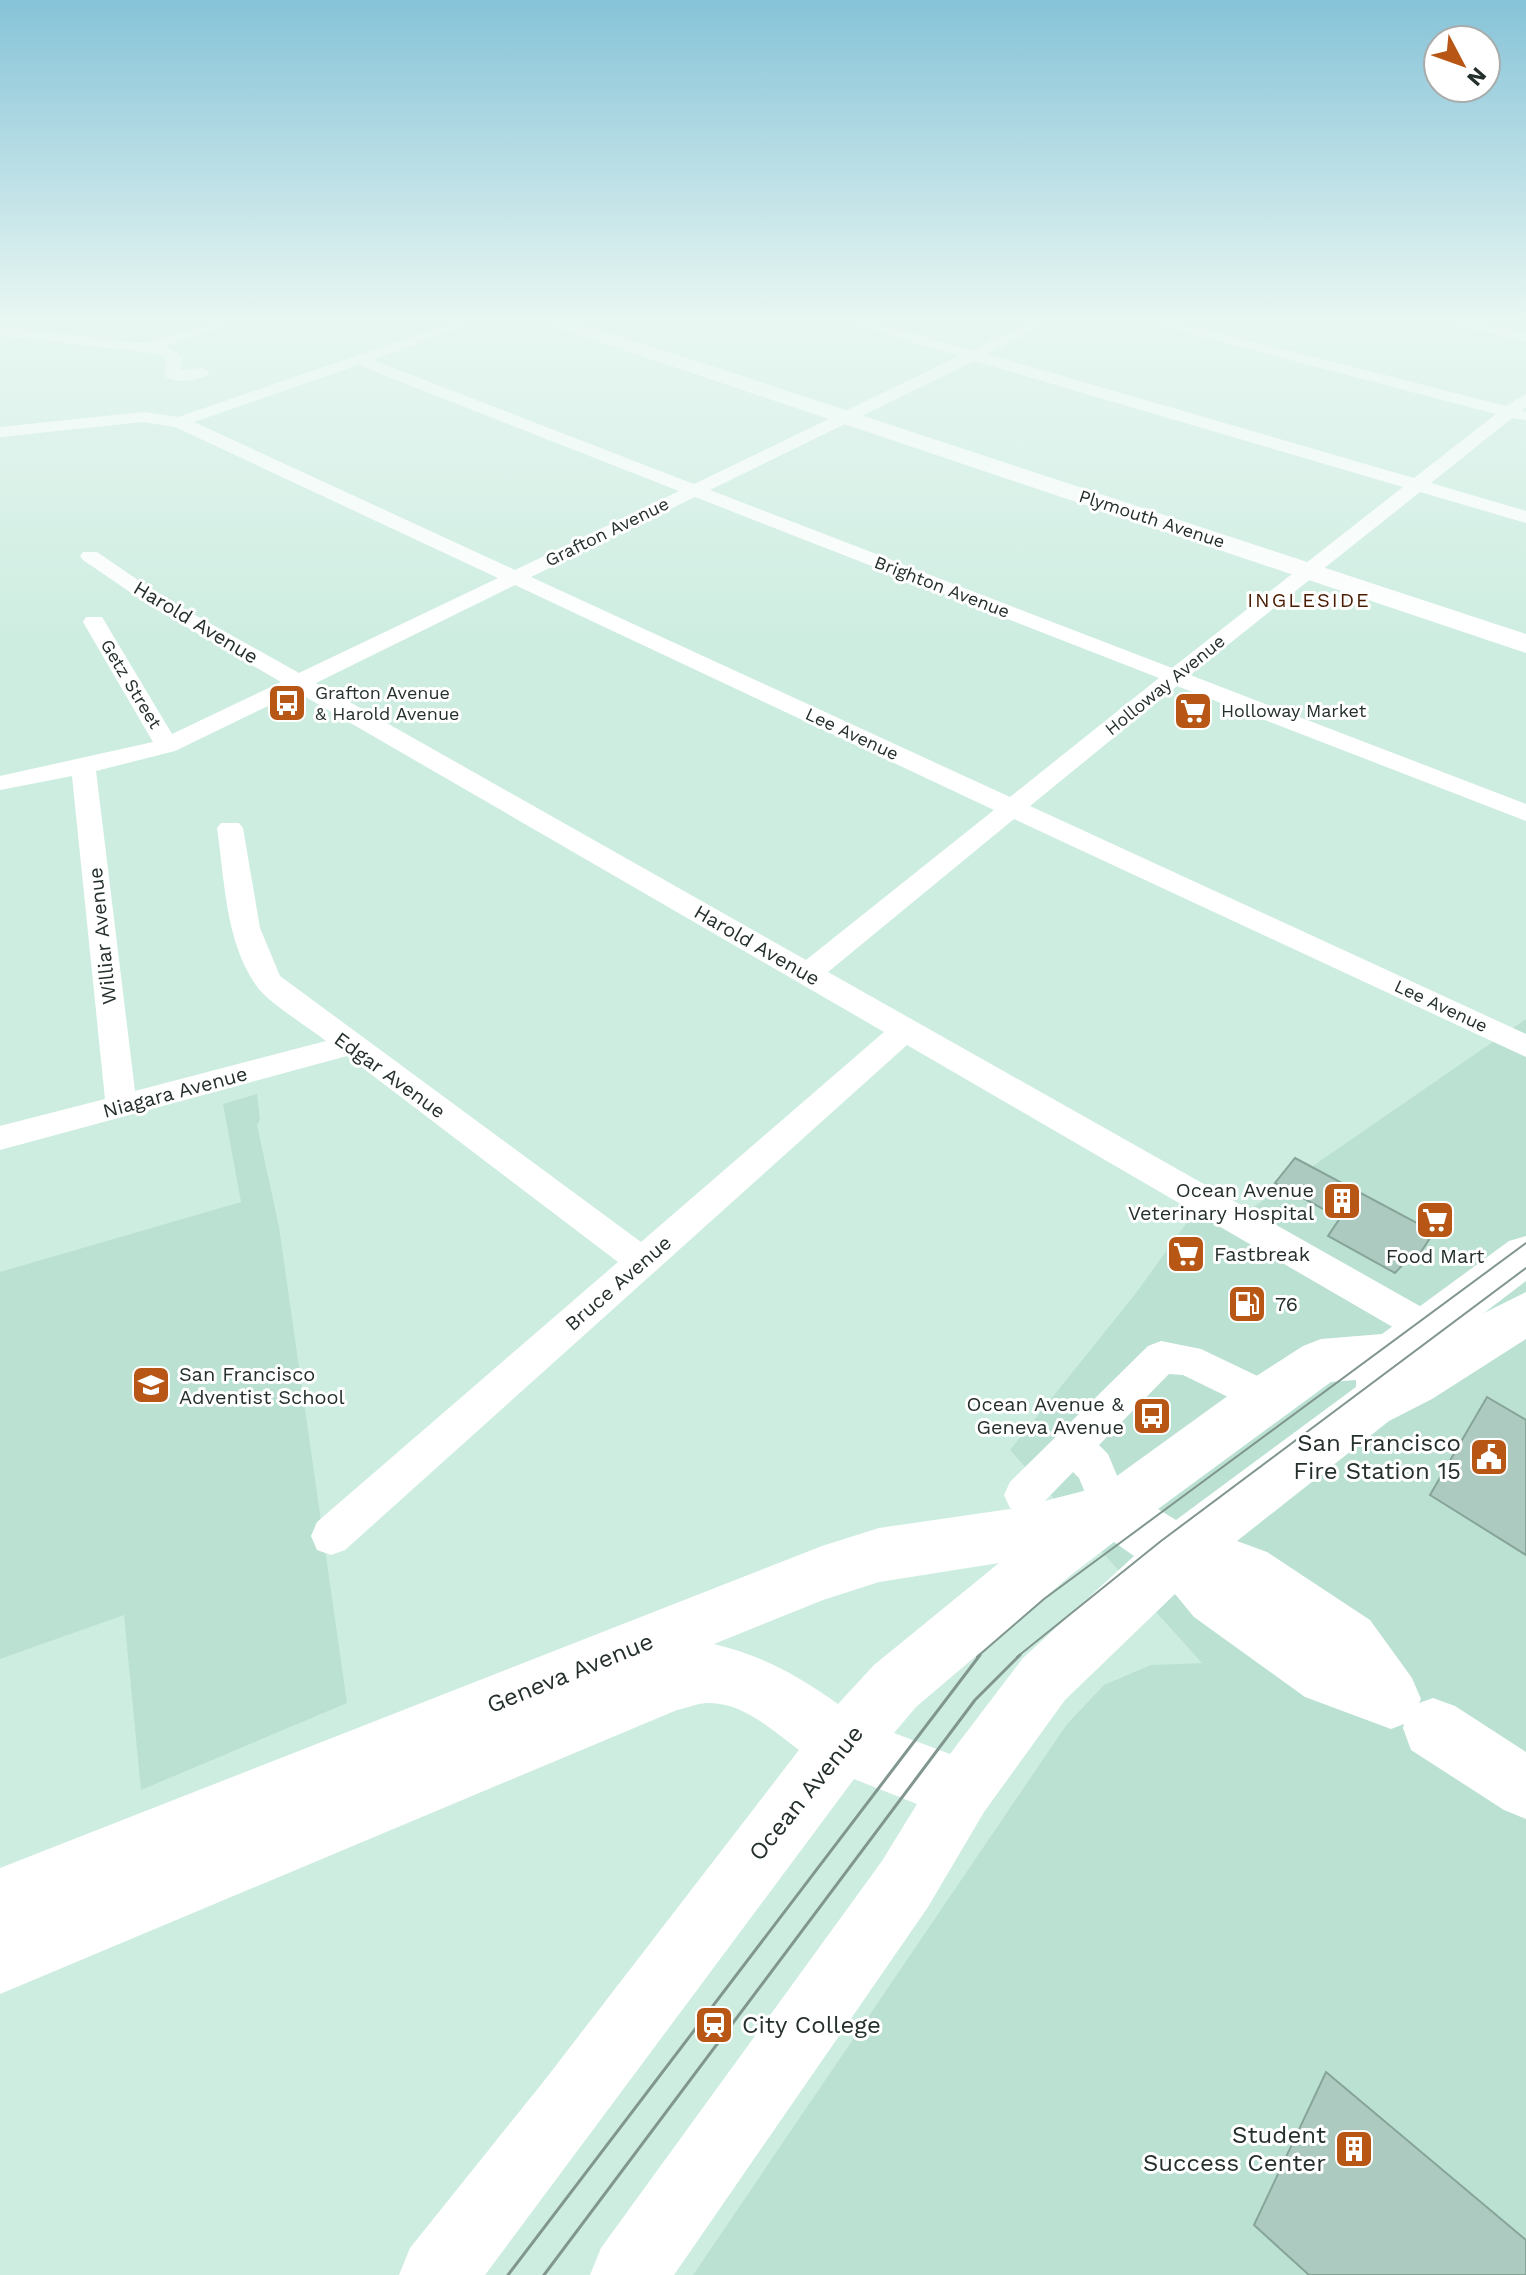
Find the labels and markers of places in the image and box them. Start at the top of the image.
bus stop icon: Grafton Avenue & Harold Avenue [266,682,308,724]
place label: Grafton Avenue & Harold Avenue [315,682,459,724]
supermarket icon: Holloway Market [1172,690,1214,732]
place label: Holloway Market [1221,700,1367,721]
place label: Ocean Avenue Veterinary Hospital [1128,1178,1314,1225]
building icon: Ocean Avenue Veterinary Hospital [1321,1180,1363,1222]
supermarket icon: Food Mart [1414,1199,1456,1241]
supermarket icon: Fastbreak [1165,1233,1207,1275]
place label: Fastbreak [1214,1242,1310,1266]
place label: Food Mart [1386,1244,1485,1268]
fuel station icon: 76 [1226,1283,1268,1325]
place label: 76 [1275,1292,1298,1316]
place label: San Francisco Adventist School [179,1362,345,1409]
school or university icon: San Francisco Adventist School [130,1364,172,1406]
place label: Ocean Avenue & Geneva Avenue [967,1392,1125,1439]
bus stop icon: Ocean Avenue & Geneva Avenue [1131,1395,1173,1437]
place label: San Francisco Fire Station 15 [1293,1429,1461,1485]
public building icon: San Francisco Fire Station 15 [1468,1436,1510,1478]
station icon: City College [693,2004,735,2046]
place label: City College [742,2011,881,2039]
place label: Student Success Center [1143,2121,1326,2177]
building icon: Student Success Center [1333,2128,1375,2170]

